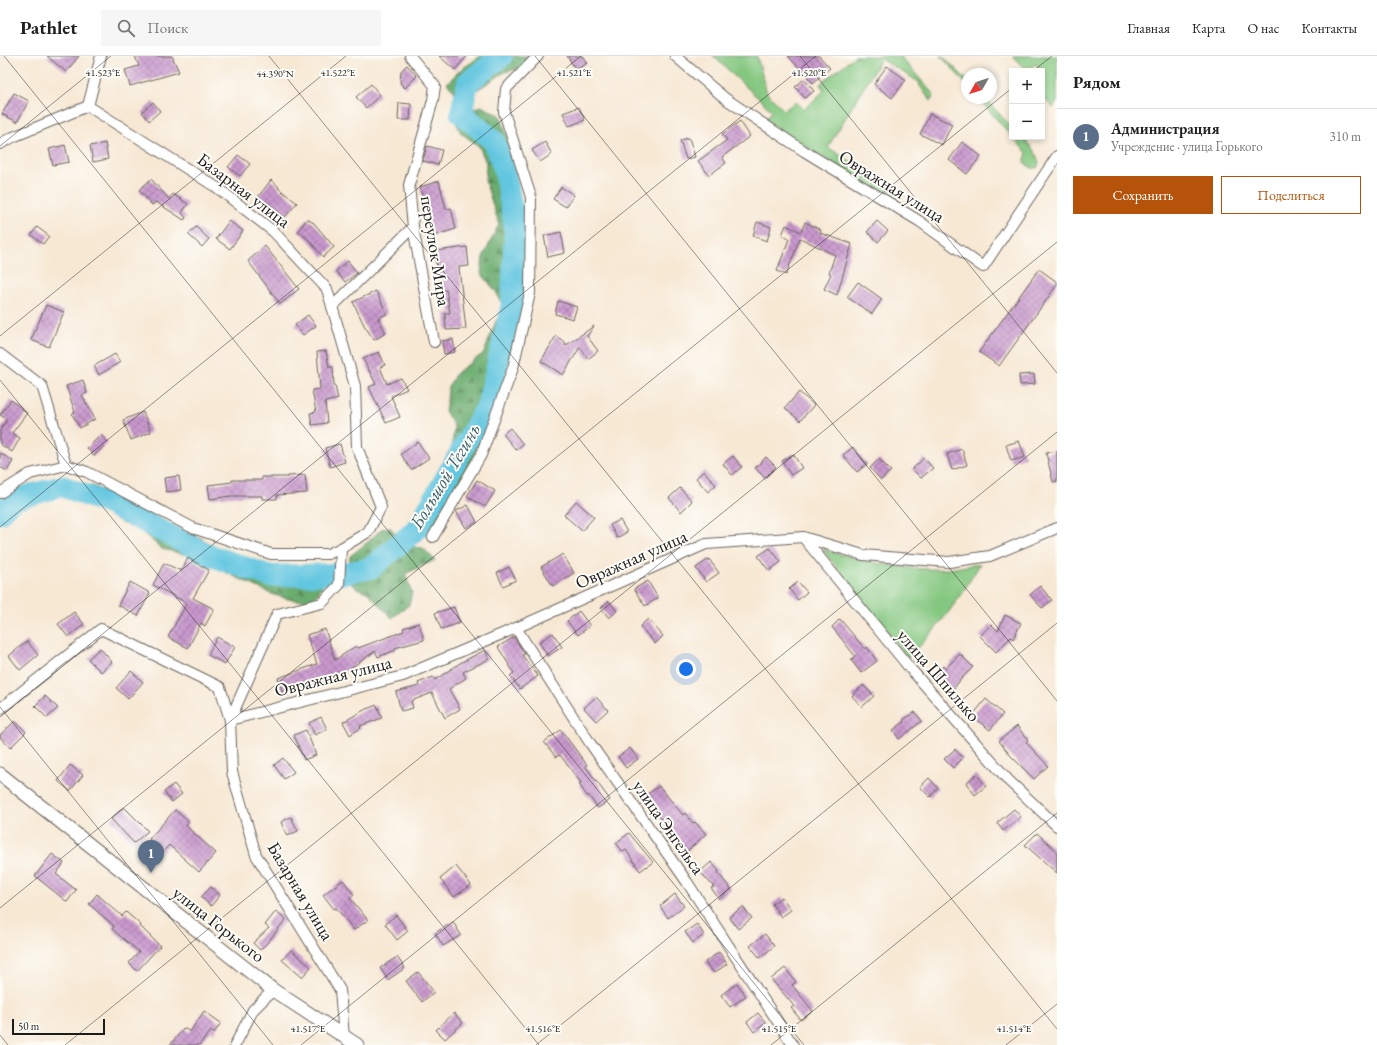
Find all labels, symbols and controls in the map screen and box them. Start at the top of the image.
search box [101,10,381,46]
text: Pathlet [20,15,77,40]
icon: search [115,17,137,39]
text: Поиск [147,18,188,37]
text: Главная [1127,19,1170,37]
text: Карта [1192,19,1225,37]
text: О нас [1247,19,1279,37]
text: Контакты [1301,19,1357,37]
text: 41.523°E [86,66,121,79]
text: 41.522°E [321,66,356,79]
text: 41.521°E [557,66,592,79]
text: 41.520°E [792,66,827,79]
text: 44.390°N [256,67,294,80]
north arrow [961,68,997,104]
map controls [1009,68,1045,140]
button: + [1009,68,1045,104]
text: Рядом [1073,71,1121,93]
button: − [1009,104,1045,140]
text: Администрация [1111,119,1219,138]
text: 1 [1083,128,1089,145]
text: 310 m [1330,128,1361,145]
text: Учреждение · улица Горького [1111,138,1263,155]
street label: Овражная улица [835,144,950,228]
street label: Базарная улица [193,147,296,233]
button: Сохранить [1073,176,1213,214]
button: Поделиться [1221,176,1361,214]
street label: переулок Мира [416,194,456,309]
water label: Большой Тегинь [403,419,486,534]
street label: Овражная улица [571,524,691,594]
street label: улица Шпилько [892,624,986,726]
street label: Овражная улица [272,650,395,702]
your location [676,659,696,679]
street label: улица Энгельса [628,775,711,879]
street label: Базарная улица [263,837,340,945]
pin: 1 [138,840,164,873]
street label: улица Горького [168,881,270,967]
scale bar [12,1017,105,1036]
text: 50 m [18,1019,39,1033]
text: 41.517°E [291,1022,326,1035]
text: 41.516°E [526,1022,561,1035]
text: 41.515°E [762,1022,797,1035]
text: 41.514°E [997,1022,1032,1035]

